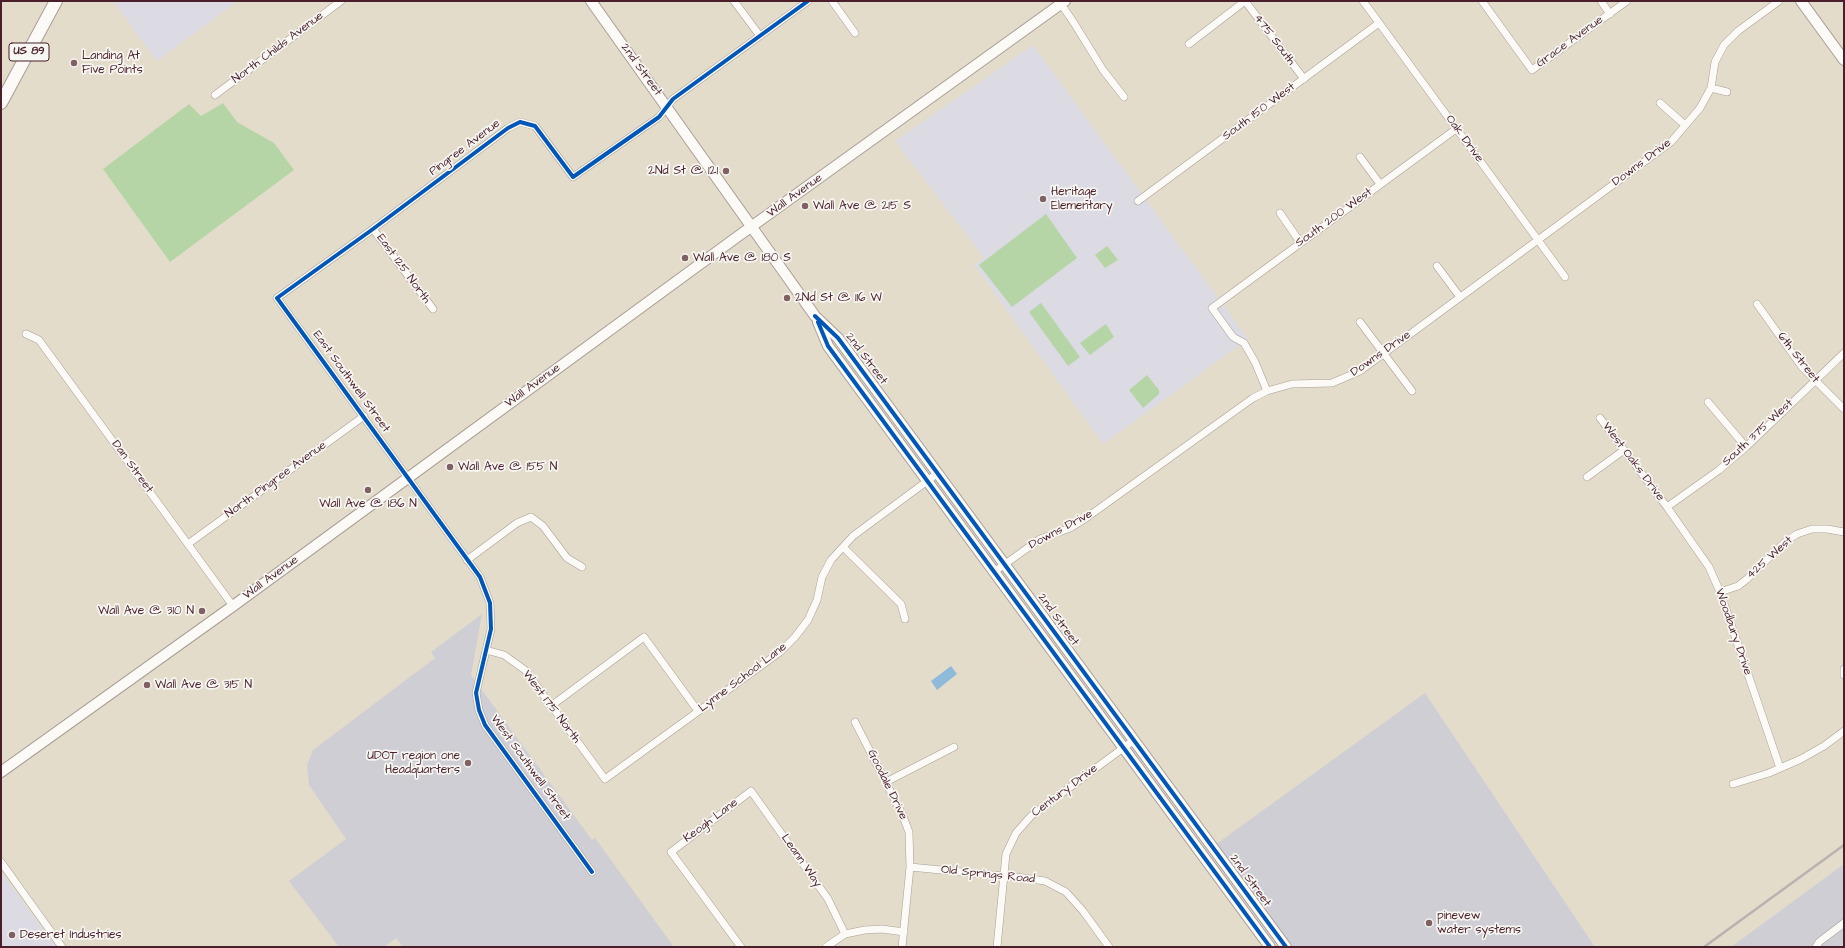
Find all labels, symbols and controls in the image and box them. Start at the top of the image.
street label: North Childs Avenue [230,9,326,87]
street label: 475 South [1250,12,1298,68]
street label: Grace Avenue [1534,13,1606,71]
street label: 2nd Street [617,41,665,99]
road number: US 89 [9,43,49,61]
place label: Landing At Five Points [82,49,143,77]
marker: Landing At Five Points [69,58,79,68]
street label: South 150 West [1220,80,1298,144]
street label: Oak Drive [1442,112,1486,166]
street label: Pingree Avenue [427,117,503,179]
street label: Downs Drive [1610,136,1674,190]
place label: 2Nd St @ 121 [648,164,718,178]
marker: 2Nd St @ 121 [721,166,731,176]
street label: Wall Avenue [764,171,826,221]
place label: Heritage Elementary [1051,185,1112,213]
street label: South 200 West [1293,185,1375,251]
marker: Heritage Elementary [1038,194,1048,204]
place label: Wall Ave @ 215 S [813,199,911,213]
marker: Wall Ave @ 215 S [800,201,810,211]
street label: East 125 North [373,231,433,307]
place label: Wall Ave @ 180 S [693,251,791,265]
marker: Wall Ave @ 180 S [680,253,690,263]
place label: 2Nd St @ 116 W [795,291,882,305]
marker: 2Nd St @ 116 W [782,293,792,303]
street label: East Southwell Street [309,328,393,436]
street label: Downs Drive [1348,328,1414,380]
street label: 2nd Street [842,330,890,388]
street label: 6th Street [1774,330,1822,386]
street label: Wall Avenue [502,361,564,411]
street label: South 375 West [1720,397,1796,469]
street label: West Oaks Drive [1599,420,1667,504]
street label: Dan Street [108,438,156,496]
street label: North Pingree Avenue [223,438,329,522]
place label: Wall Ave @ 155 N [458,460,557,474]
marker: Wall Ave @ 155 N [445,462,455,472]
marker: Wall Ave @ 186 N [363,485,373,495]
place label: Wall Ave @ 186 N [319,497,417,511]
street label: Downs Drive [1027,507,1095,553]
street label: 425 West [1744,534,1796,582]
street label: Wall Avenue [240,553,302,603]
street label: Woodbury Drive [1711,587,1755,677]
street label: 2nd Street [1034,591,1082,649]
place label: Wall Ave @ 310 N [98,604,194,618]
marker: Wall Ave @ 310 N [197,606,207,616]
street label: Lynne School Lane [696,640,790,716]
street label: West 175 North [519,668,583,746]
place label: Wall Ave @ 315 N [155,678,252,692]
marker: Wall Ave @ 315 N [142,680,152,690]
street label: West Southwell Street [487,713,573,823]
street label: Goodale Drive [864,748,910,822]
place label: UDOT region one Headquarters [367,749,460,777]
marker: UDOT region one Headquarters [463,758,473,768]
street label: Century Drive [1029,762,1101,820]
street label: Keogh Lane [681,796,741,846]
street label: Leann Way [777,832,825,890]
street label: 2nd Street [1226,852,1274,910]
street label: Old Springs Road [940,863,1036,887]
place label: pinevew water systems [1437,909,1521,937]
marker: pinevew water systems [1424,918,1434,928]
place label: Deseret Industries [20,928,121,942]
marker: Deseret Industries [7,930,17,940]

